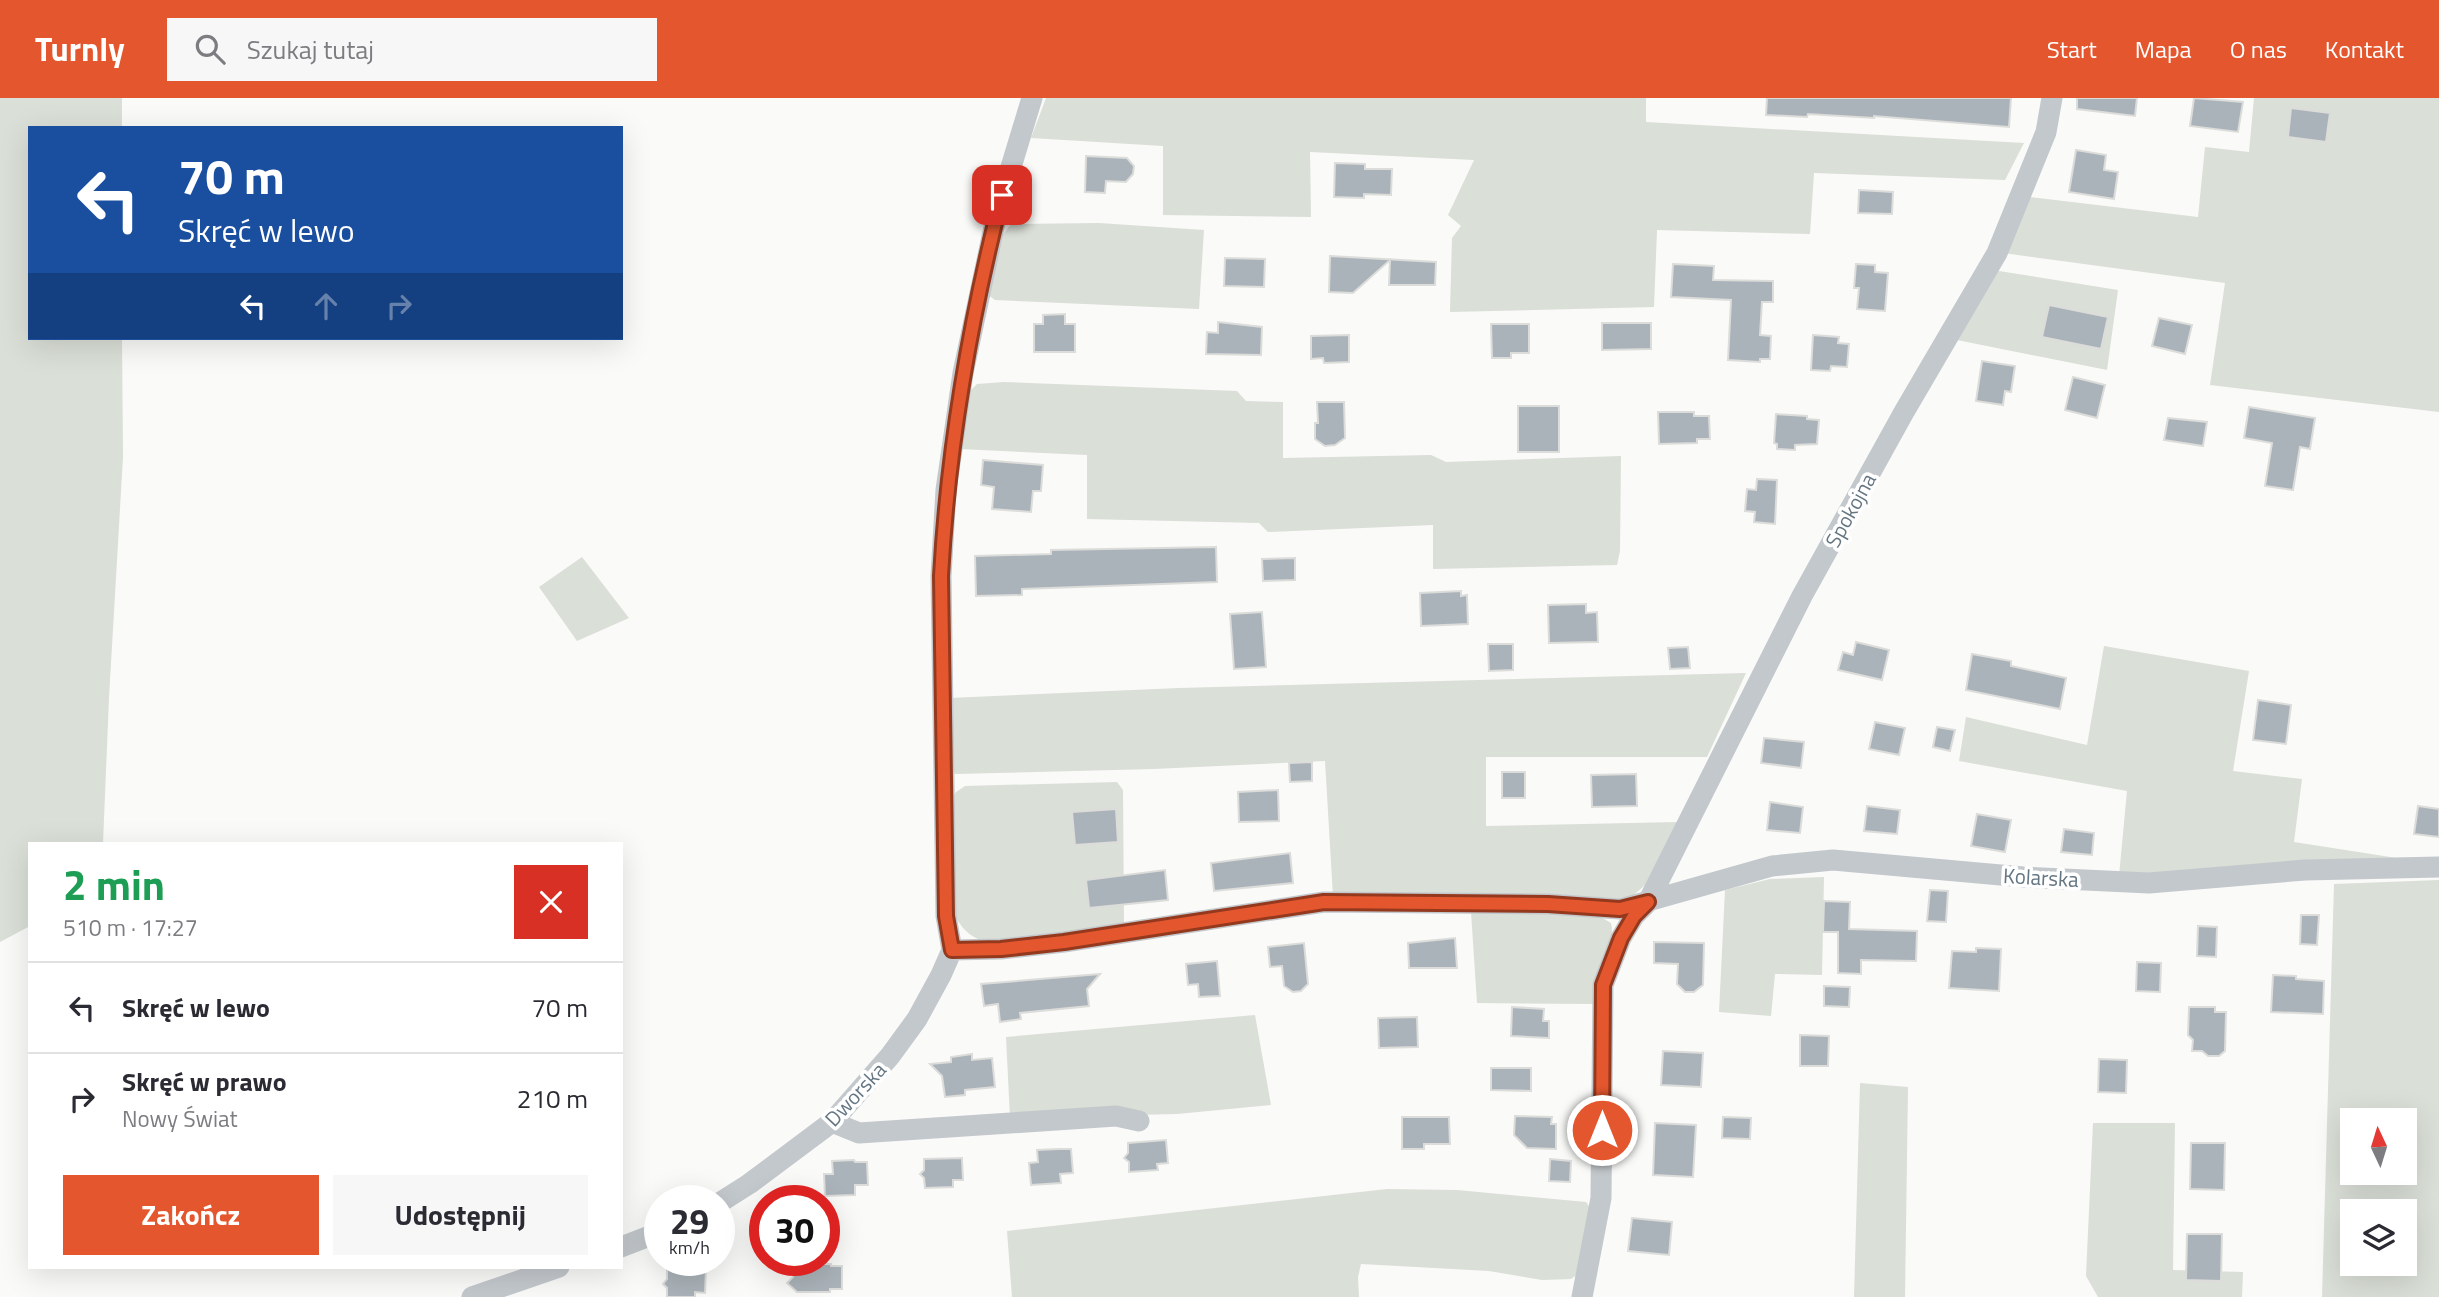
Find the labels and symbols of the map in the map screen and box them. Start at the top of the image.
pin [972,165,1032,225]
street label: Spokojna [1816,466,1884,553]
street label: Kolarska [2002,859,2080,895]
street label: Dworska [817,1054,894,1133]
position arrow [1565,1093,1639,1167]
north arrow [2340,1108,2417,1185]
speed limit sign: 30 [749,1185,840,1276]

